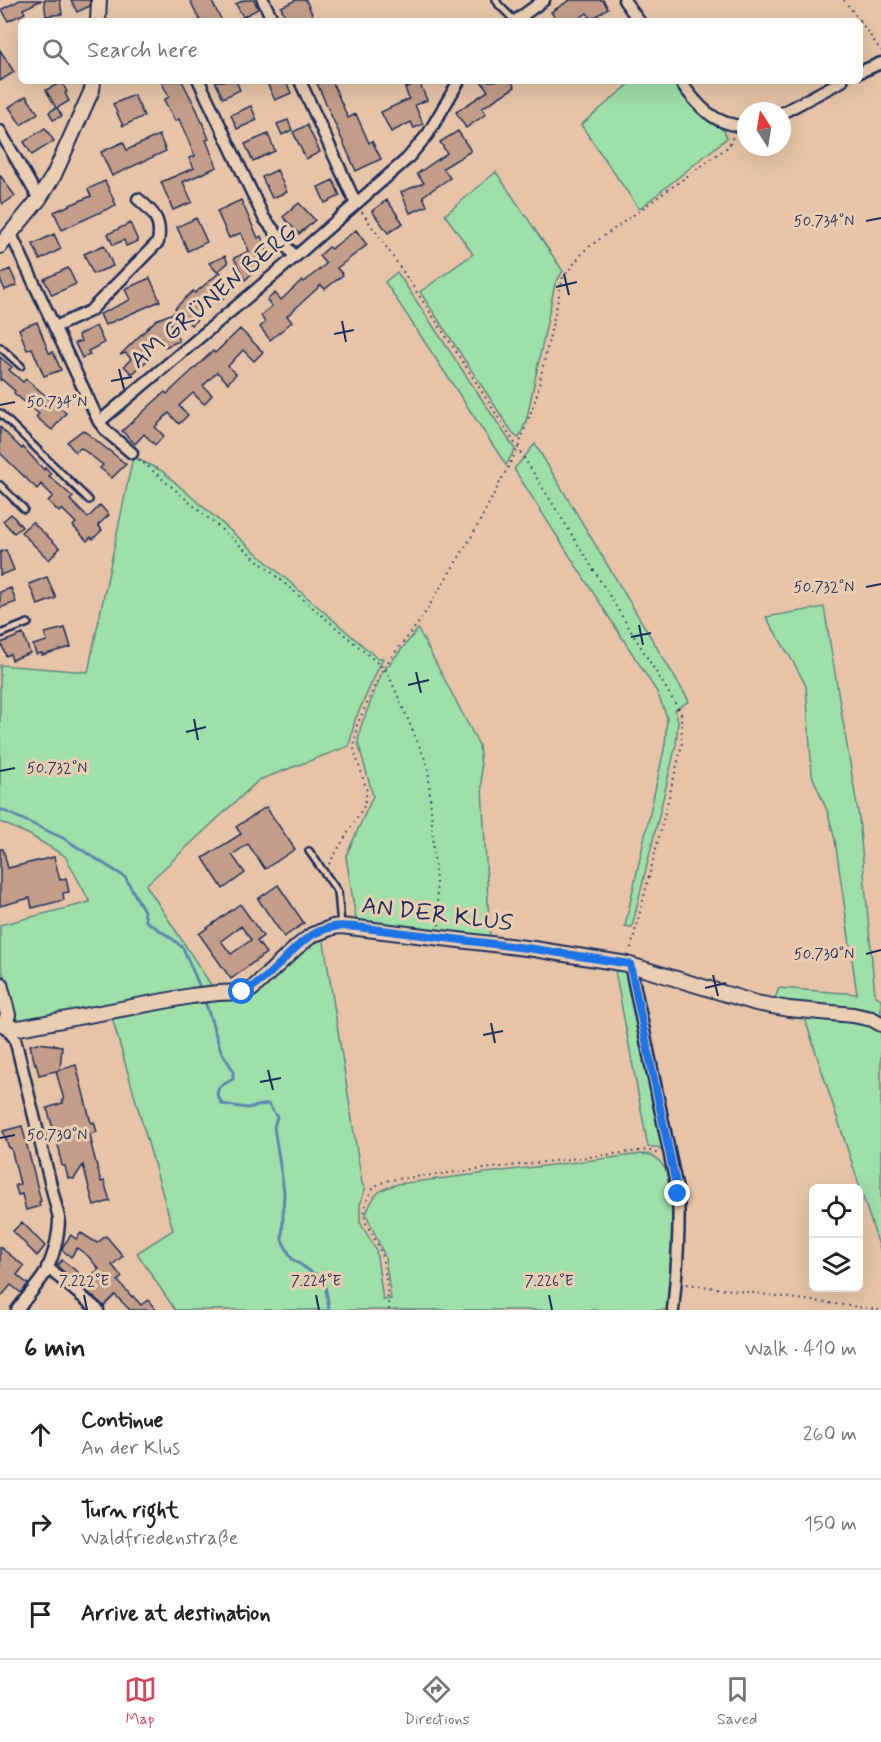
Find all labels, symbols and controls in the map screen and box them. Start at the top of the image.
search box [18,18,863,84]
icon: search [39,35,72,68]
text: Search here [87,37,198,65]
north arrow [737,102,791,156]
text: 50.734°N [794,212,854,232]
street label: AM GRÜNEN BERG [124,218,304,376]
text: 50.734°N [27,393,87,413]
text: 50.732°N [794,578,854,598]
text: 50.732°N [27,759,87,779]
street label: AN DER KLUS [360,890,514,940]
text: 50.730°N [794,945,854,965]
route start [228,978,254,1004]
text: 50.730°N [27,1126,87,1146]
route end [664,1180,690,1206]
map controls [809,1184,863,1292]
button: locate [809,1184,863,1238]
button: layers [809,1238,863,1292]
text: 7.222°E [59,1272,110,1292]
text: 7.224°E [291,1272,342,1292]
text: 7.226°E [525,1272,574,1292]
text: 6 min [24,1332,86,1366]
text: Walk · 410 m [745,1336,857,1363]
text: Continue [81,1407,163,1435]
icon: ahead [24,1418,57,1451]
text: 260 m [803,1421,857,1448]
text: An der Klus [81,1435,180,1462]
text: Turn right [81,1497,179,1525]
icon: right [24,1508,57,1541]
text: 150 m [804,1511,857,1538]
text: Waldfriedenstraße [81,1525,238,1552]
icon: arrive [24,1598,57,1631]
text: Arrive at destination [81,1600,271,1628]
tab: Map [124,1673,157,1730]
tab: Directions [404,1673,470,1730]
tab: Saved [717,1673,757,1730]

